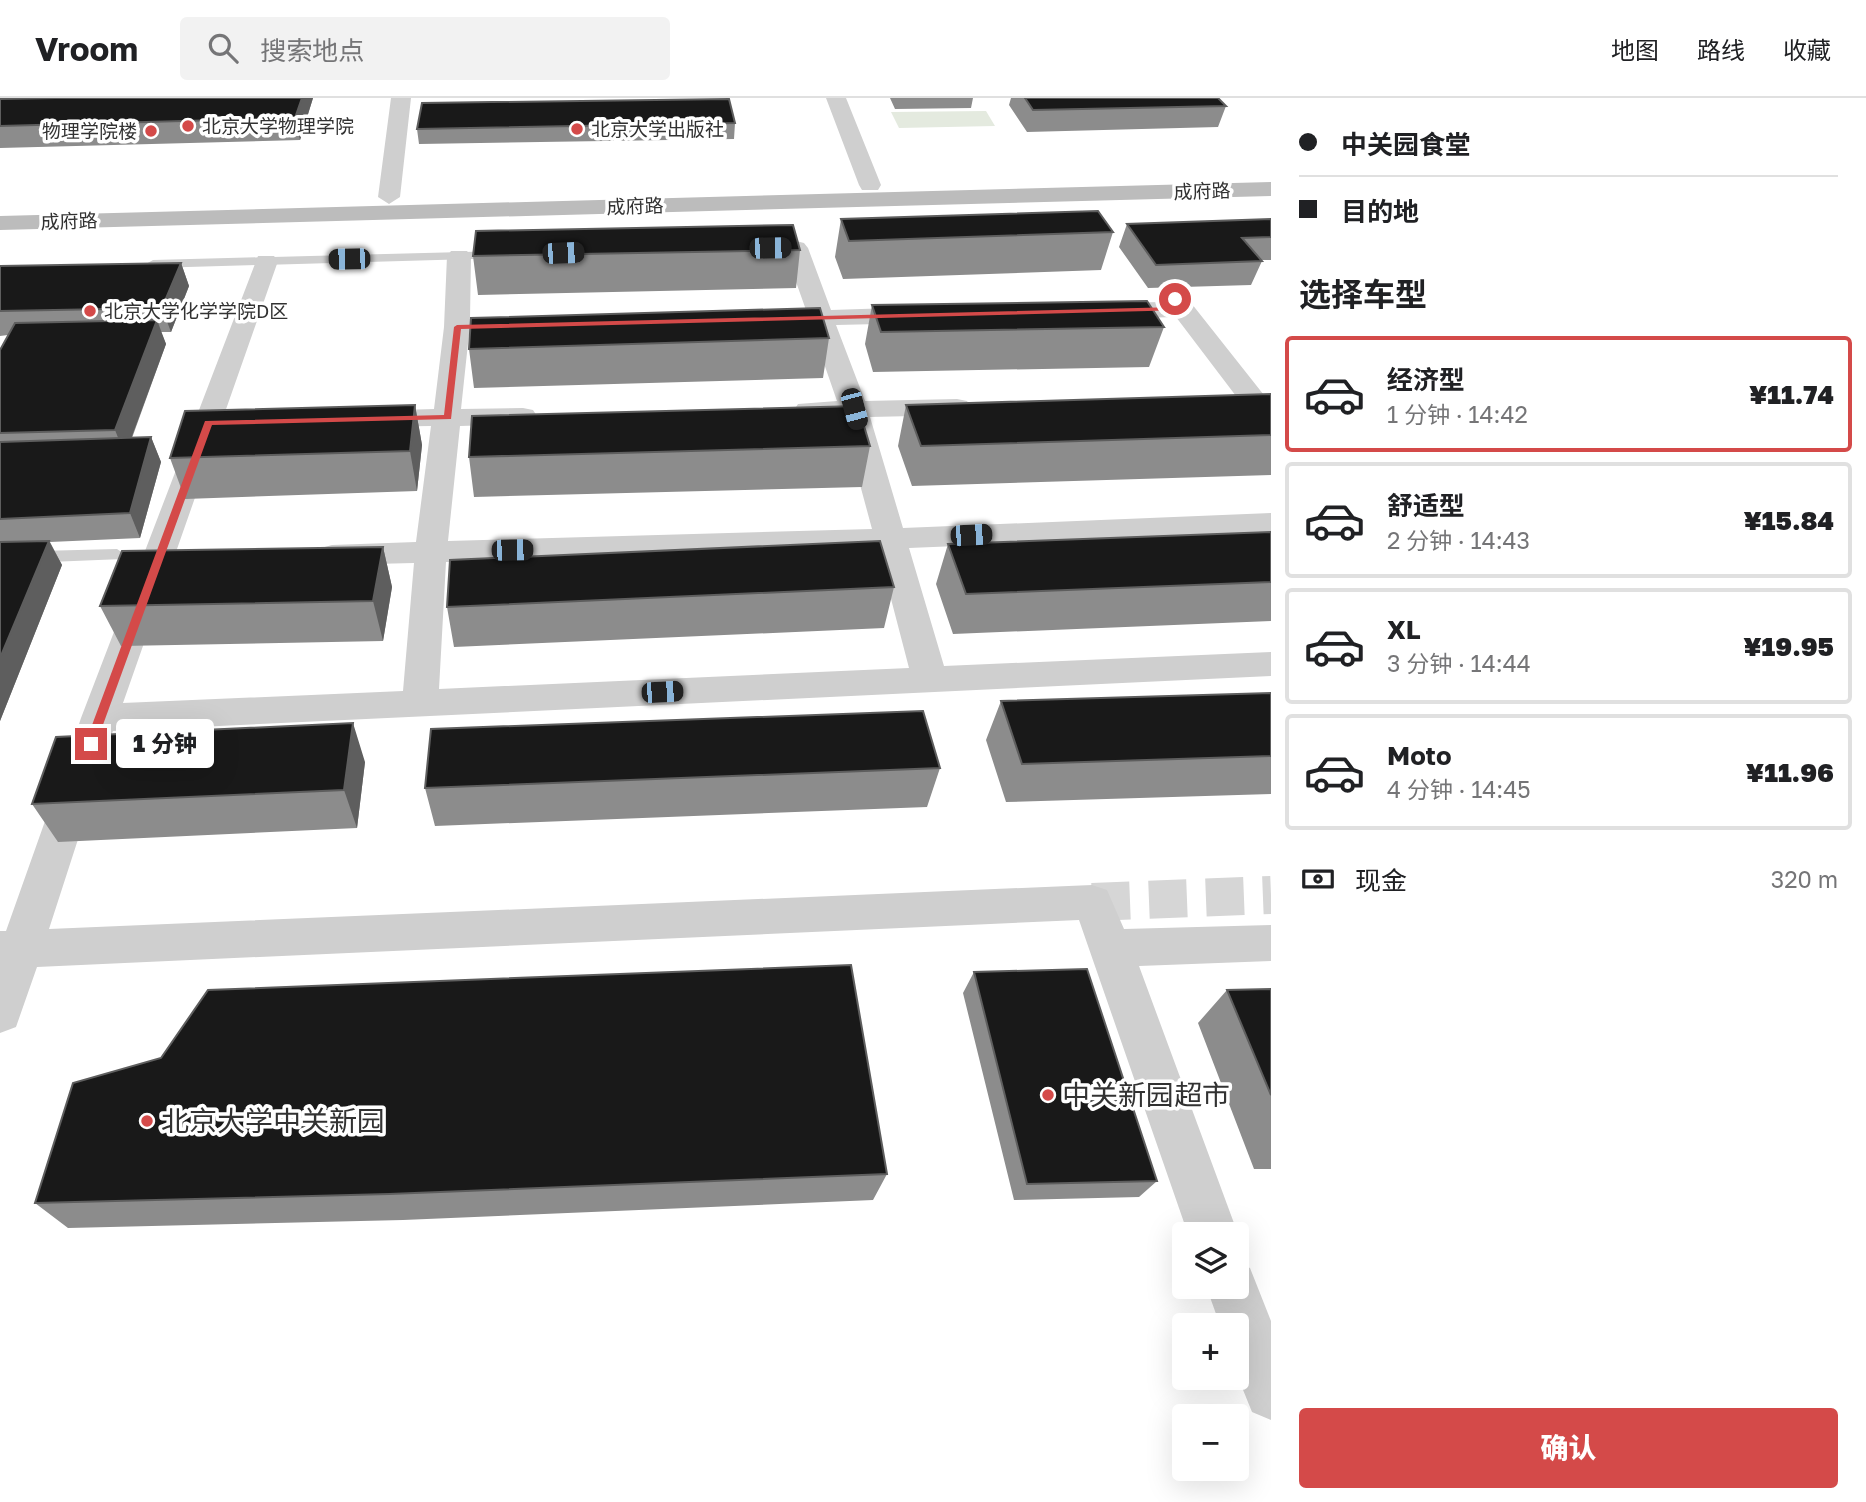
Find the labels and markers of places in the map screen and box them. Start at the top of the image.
place label: 北京大学物理学院 [202,114,354,137]
place label: 北京大学出版社 [591,117,724,140]
marker: 北京大学物理学院 [180,118,196,134]
place label: 物理学院楼 [42,119,137,142]
marker: 北京大学出版社 [569,121,585,137]
marker: 物理学院楼 [143,123,159,139]
place label: 北京大学化学学院D区 [104,299,288,322]
marker: 北京大学化学学院D区 [82,303,98,319]
place label: 中关新园超市 [1062,1078,1230,1111]
marker: 中关新园超市 [1040,1087,1056,1103]
place label: 北京大学中关新园 [161,1104,385,1137]
marker: 北京大学中关新园 [139,1113,155,1129]

